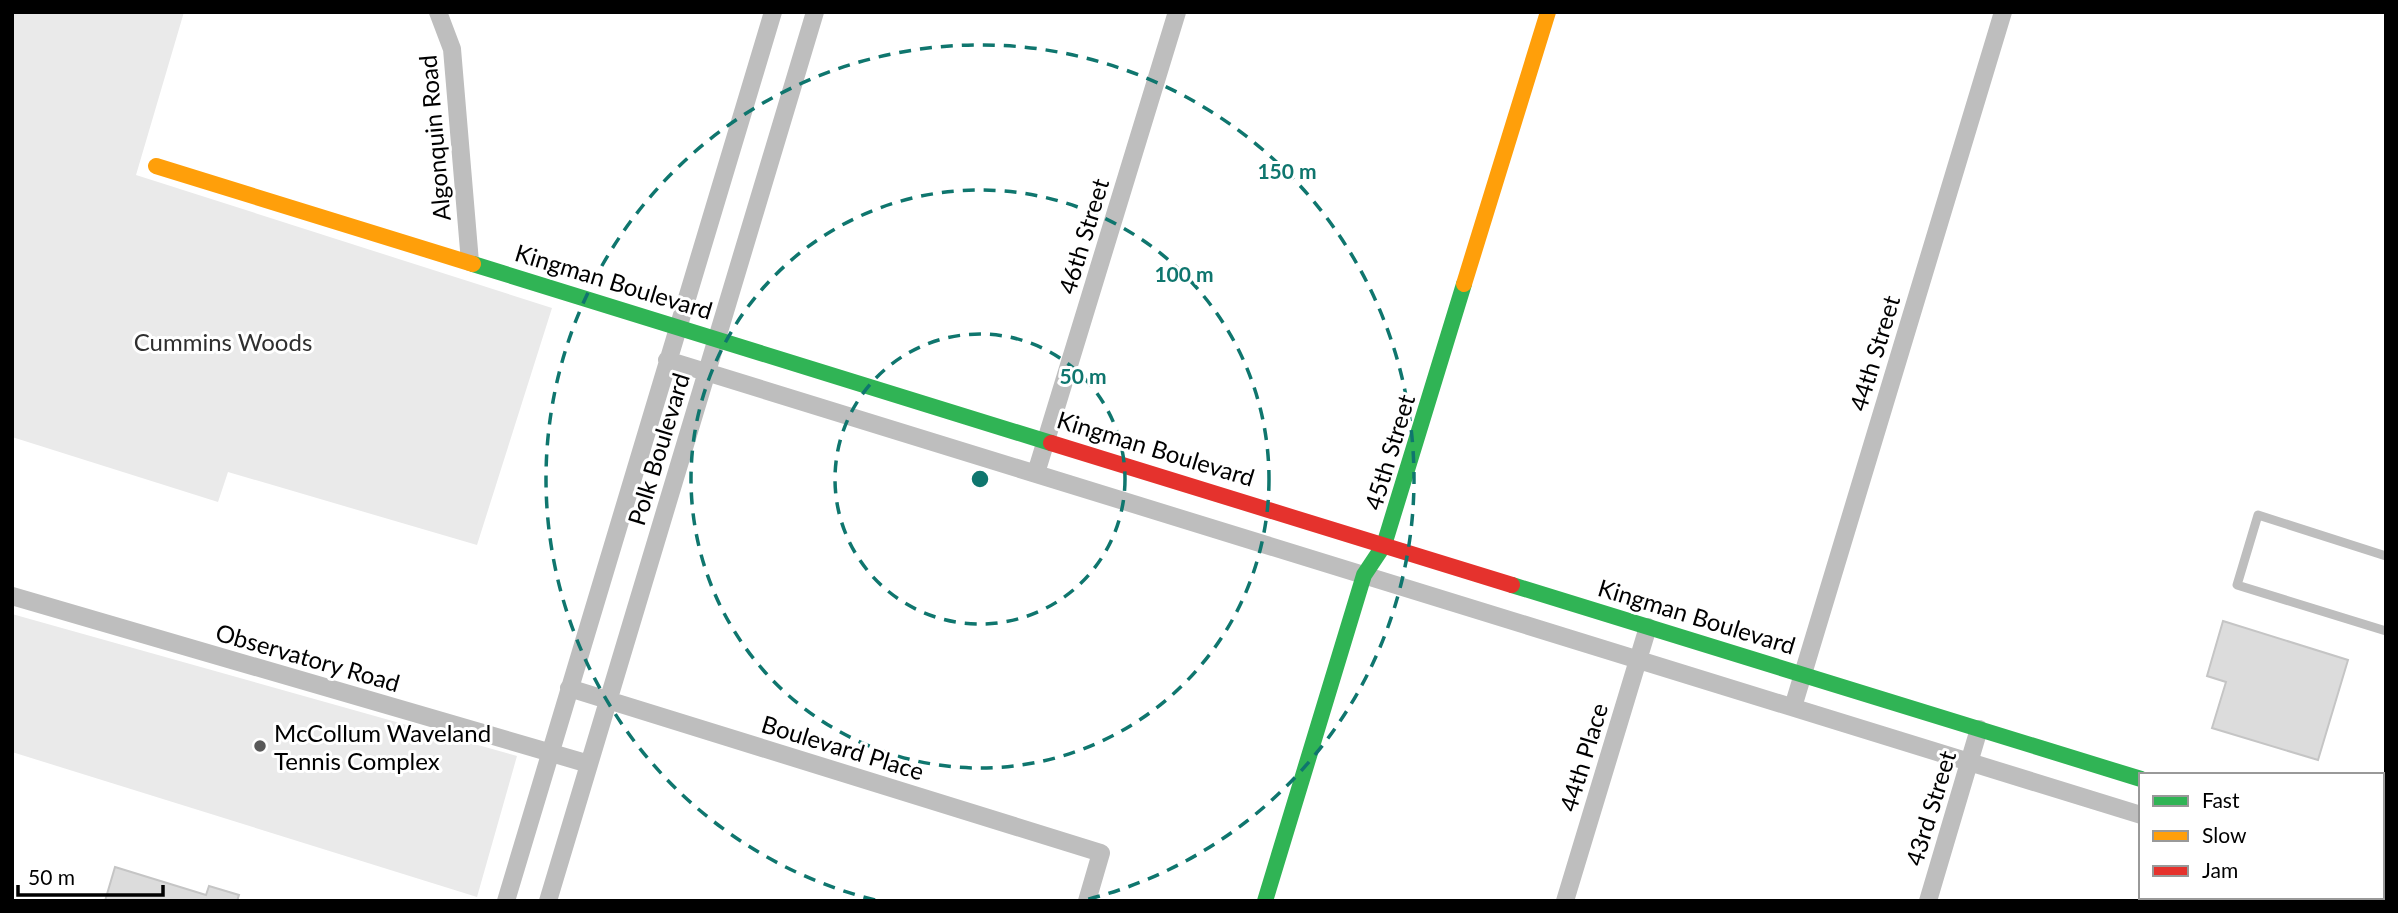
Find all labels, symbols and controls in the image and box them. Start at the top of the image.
street label: Algonquin Road [412,54,456,222]
text: 150 m [1257,158,1317,183]
street label: 46th Street [1052,174,1114,297]
street label: Kingman Boulevard [512,237,716,325]
text: 100 m [1154,261,1214,286]
street label: 44th Street [1843,291,1905,414]
park label: Cummins Woods [134,327,312,356]
text: 50 m [1059,363,1107,388]
street label: Polk Boulevard [621,369,695,529]
street label: 45th Street [1358,390,1420,513]
street label: Kingman Boulevard [1054,404,1258,492]
centre of rings [968,467,992,491]
street label: Kingman Boulevard [1595,572,1799,660]
street label: Observatory Road [213,617,403,697]
street label: 44th Place [1553,699,1613,815]
street label: Boulevard Place [758,709,928,785]
place label: McCollum Waveland Tennis Complex [274,718,491,775]
marker: McCollum Waveland Tennis Complex [252,738,268,754]
street label: 43rd Street [1899,747,1961,869]
legend [2139,773,2384,899]
text: Fast [2202,787,2240,812]
text: Slow [2202,822,2247,847]
scale bar [18,853,163,897]
text: Jam [2202,857,2238,882]
text: 50 m [28,864,75,889]

